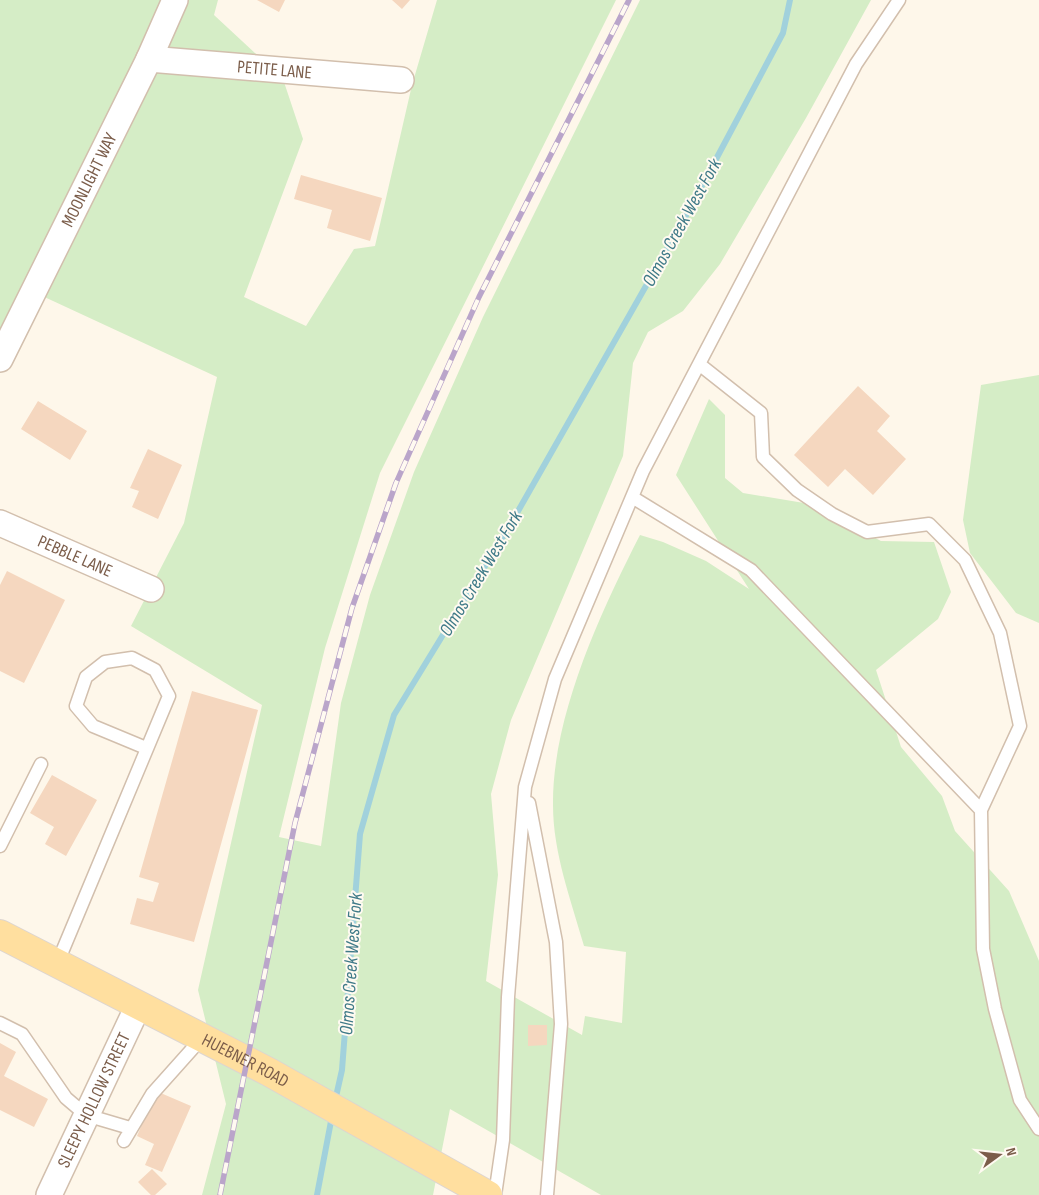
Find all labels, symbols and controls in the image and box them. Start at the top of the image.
street label: PETITE LANE [236,56,313,84]
street label: MOONLIGHT WAY [57,129,122,230]
water label: Olmos Creek West Fork [638,154,727,291]
water label: Olmos Creek West Fork [435,506,528,641]
street label: PEBBLE LANE [34,531,115,582]
water label: Olmos Creek West Fork [335,891,368,1036]
street label: SLEEPY HOLLOW STREET [53,1029,135,1171]
street label: HUEBNER ROAD [198,1029,292,1092]
north arrow [974,1130,1024,1180]
text: N [1002,1146,1020,1158]

